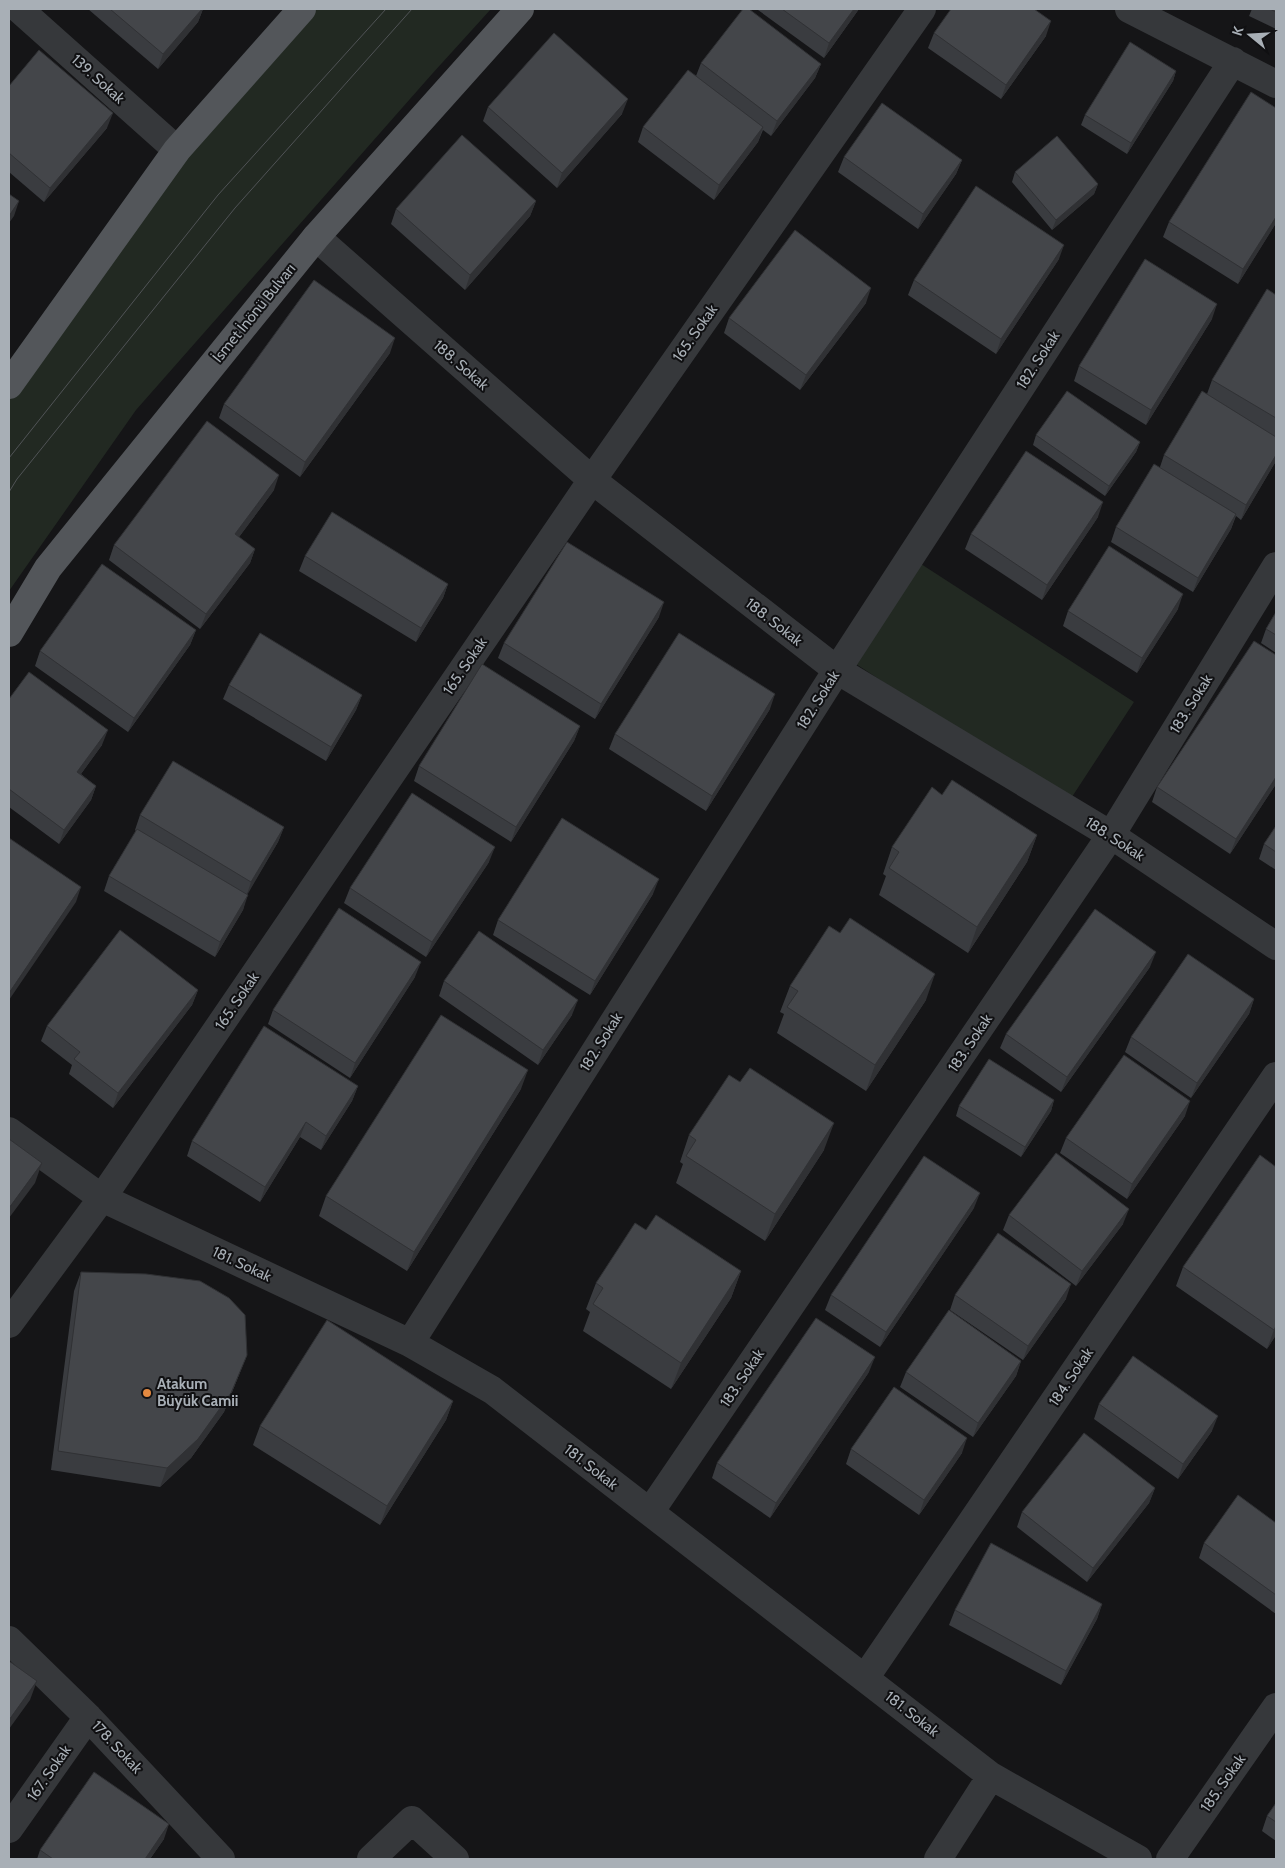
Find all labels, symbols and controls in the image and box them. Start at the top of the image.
north arrow [1225,10,1275,60]
text: K [1228,24,1248,38]
street label: 139. Sokak [68,50,128,108]
street label: İsmet İnönü Bulvarı [208,259,299,366]
street label: 165. Sokak [669,301,721,365]
street label: 182. Sokak [1013,327,1064,393]
street label: 188. Sokak [430,336,492,394]
street label: 188. Sokak [742,594,806,650]
street label: 165. Sokak [439,634,491,698]
street label: 182. Sokak [793,667,843,733]
street label: 183. Sokak [1166,671,1216,737]
street label: 188. Sokak [1082,813,1148,865]
street label: 165. Sokak [211,969,263,1033]
street label: 182. Sokak [576,1009,626,1075]
street label: 183. Sokak [944,1010,996,1075]
street label: 181. Sokak [210,1243,275,1286]
street label: 184. Sokak [1045,1344,1097,1410]
street label: 183. Sokak [716,1345,768,1410]
place label: Atakum Büyük Camii [157,1375,238,1410]
marker: Atakum Büyük Camii [141,1387,153,1399]
street label: 181. Sokak [561,1441,622,1494]
street label: 181. Sokak [882,1688,943,1741]
street label: 178. Sokak [88,1717,146,1777]
street label: 167. Sokak [23,1741,75,1805]
street label: 185. Sokak [1197,1751,1250,1815]

